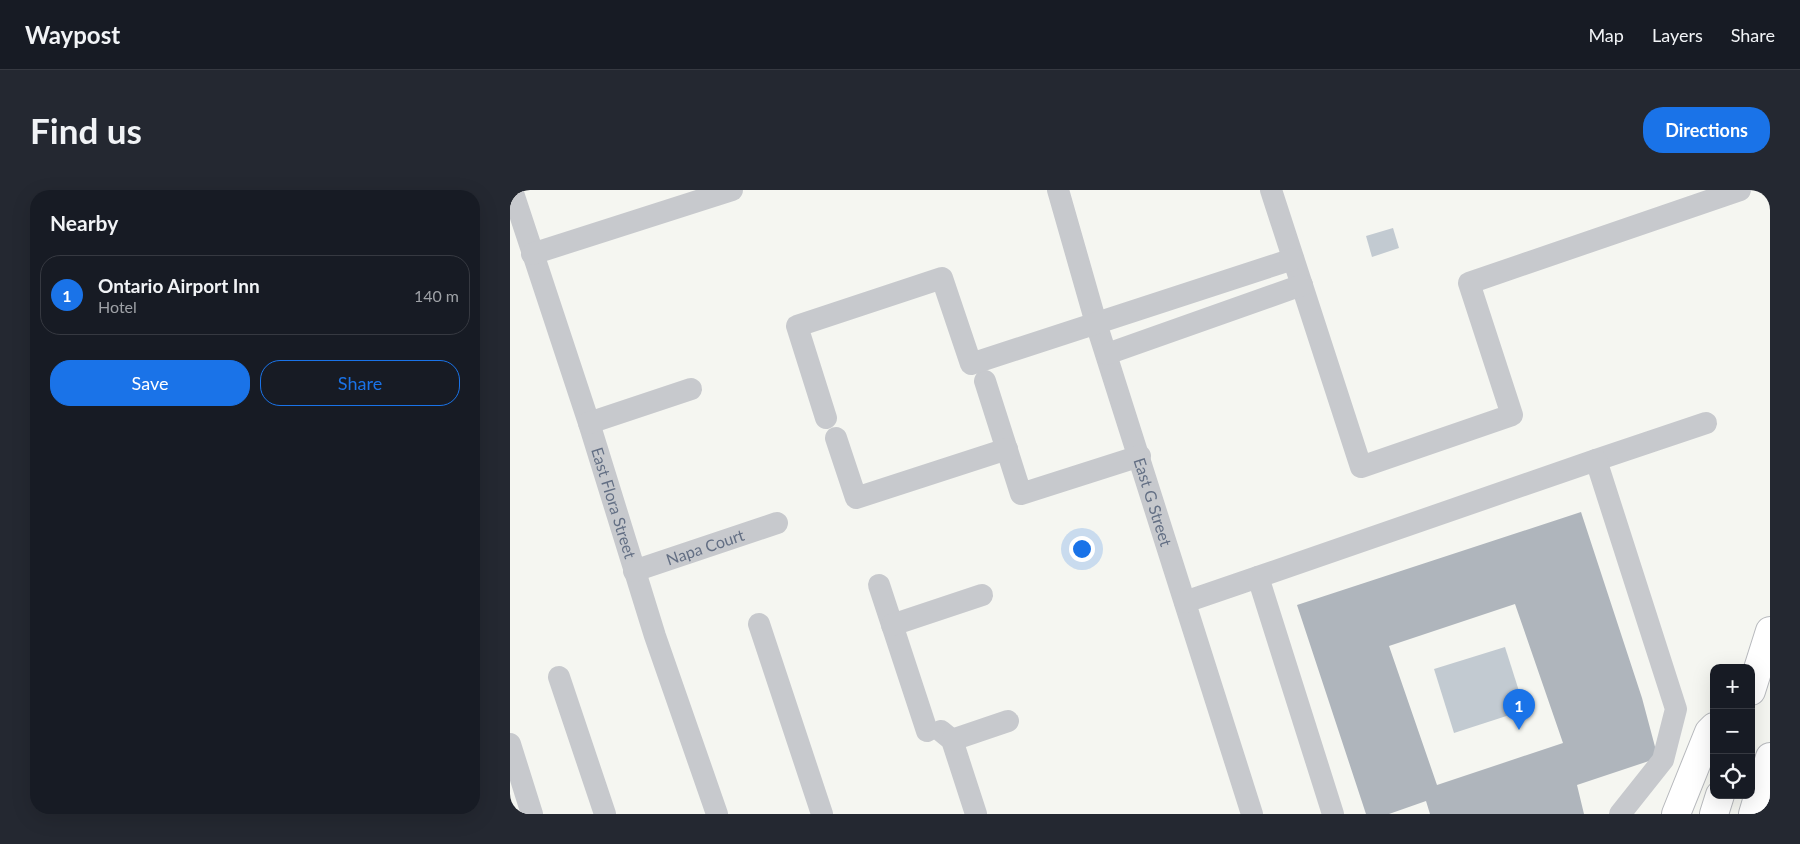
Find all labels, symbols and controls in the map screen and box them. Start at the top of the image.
text: Waypost [25,20,120,49]
text: Map [1588,24,1624,46]
text: Layers [1652,24,1703,46]
text: Share [1731,24,1775,46]
button: Directions [1643,107,1770,153]
text: Find us [30,109,142,151]
text: Nearby [50,210,118,235]
text: Ontario Airport Inn [98,274,260,297]
text: 1 [62,286,72,305]
text: 140 m [414,286,459,305]
text: Hotel [98,297,137,316]
button: Save [50,360,250,406]
button: Share [260,360,460,406]
street label: East Flora Street [588,445,640,561]
street label: East G Street [1130,455,1176,549]
street label: Napa Court [663,525,747,569]
your location [1069,536,1095,562]
map controls [1710,664,1755,799]
button: + [1710,664,1755,709]
pin: 1 [1503,689,1535,730]
button: − [1710,709,1755,754]
button: locate [1710,754,1755,799]

